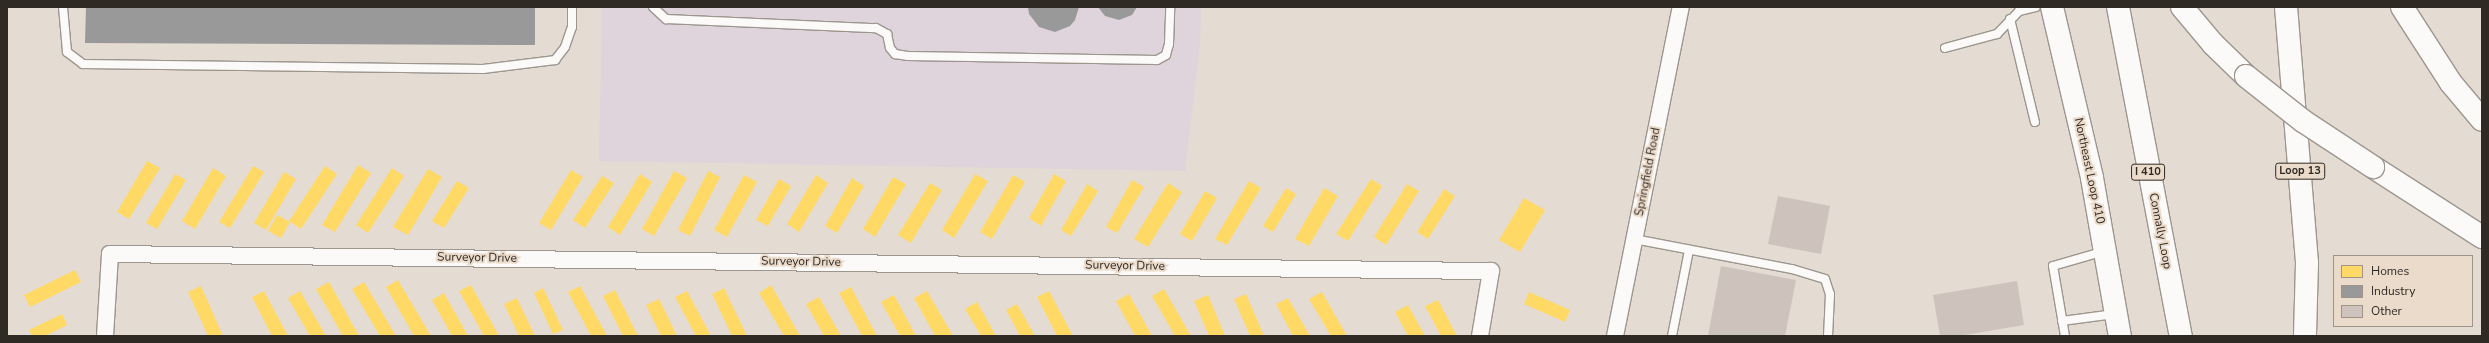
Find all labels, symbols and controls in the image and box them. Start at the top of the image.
street label: Northeast Loop 410 [2071,116,2107,226]
street label: Springfield Road [1632,127,1664,217]
road number: Loop 13 [2275,162,2325,180]
road number: I 410 [2131,163,2165,181]
street label: Connally Loop [2146,192,2174,270]
street label: Surveyor Drive [437,250,517,266]
street label: Surveyor Drive [761,254,841,270]
legend [2333,255,2473,327]
street label: Surveyor Drive [1085,258,1165,274]
text: Homes [2371,263,2409,279]
text: Industry [2371,283,2415,299]
text: Other [2371,303,2402,319]

